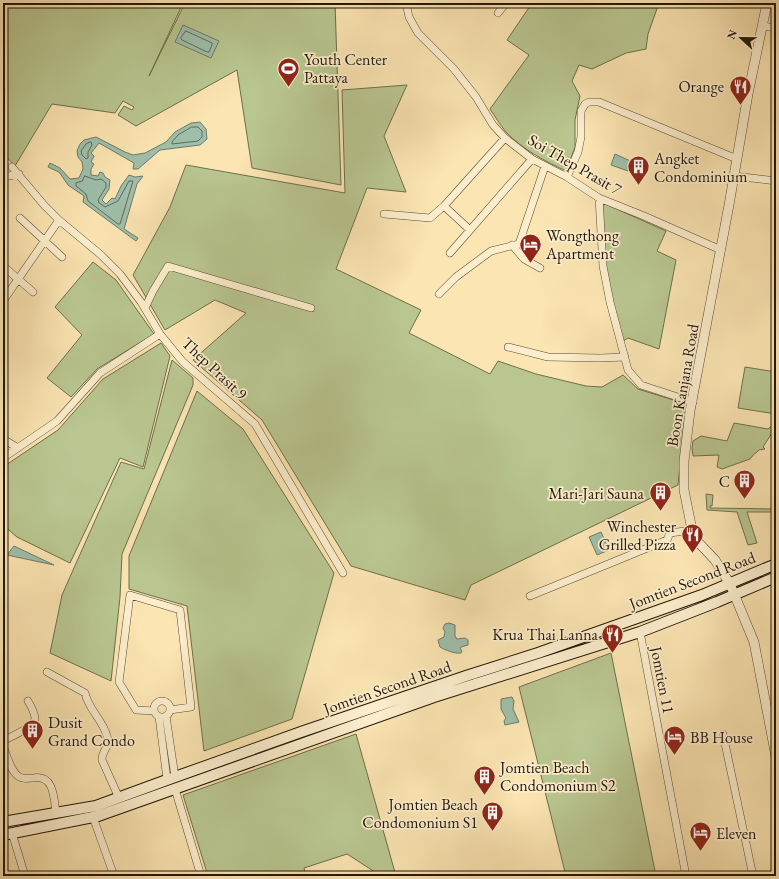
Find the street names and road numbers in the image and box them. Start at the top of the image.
street label: Soi Thep Prasit 7 [524,129,626,200]
street label: Boon Kanjana Road [661,321,704,448]
street label: Thep Prasit 9 [177,333,252,404]
street label: Jomtien Second Road [624,546,759,615]
street label: Jomtien 11 [645,643,679,715]
street label: Jomtien Second Road [319,656,455,720]

